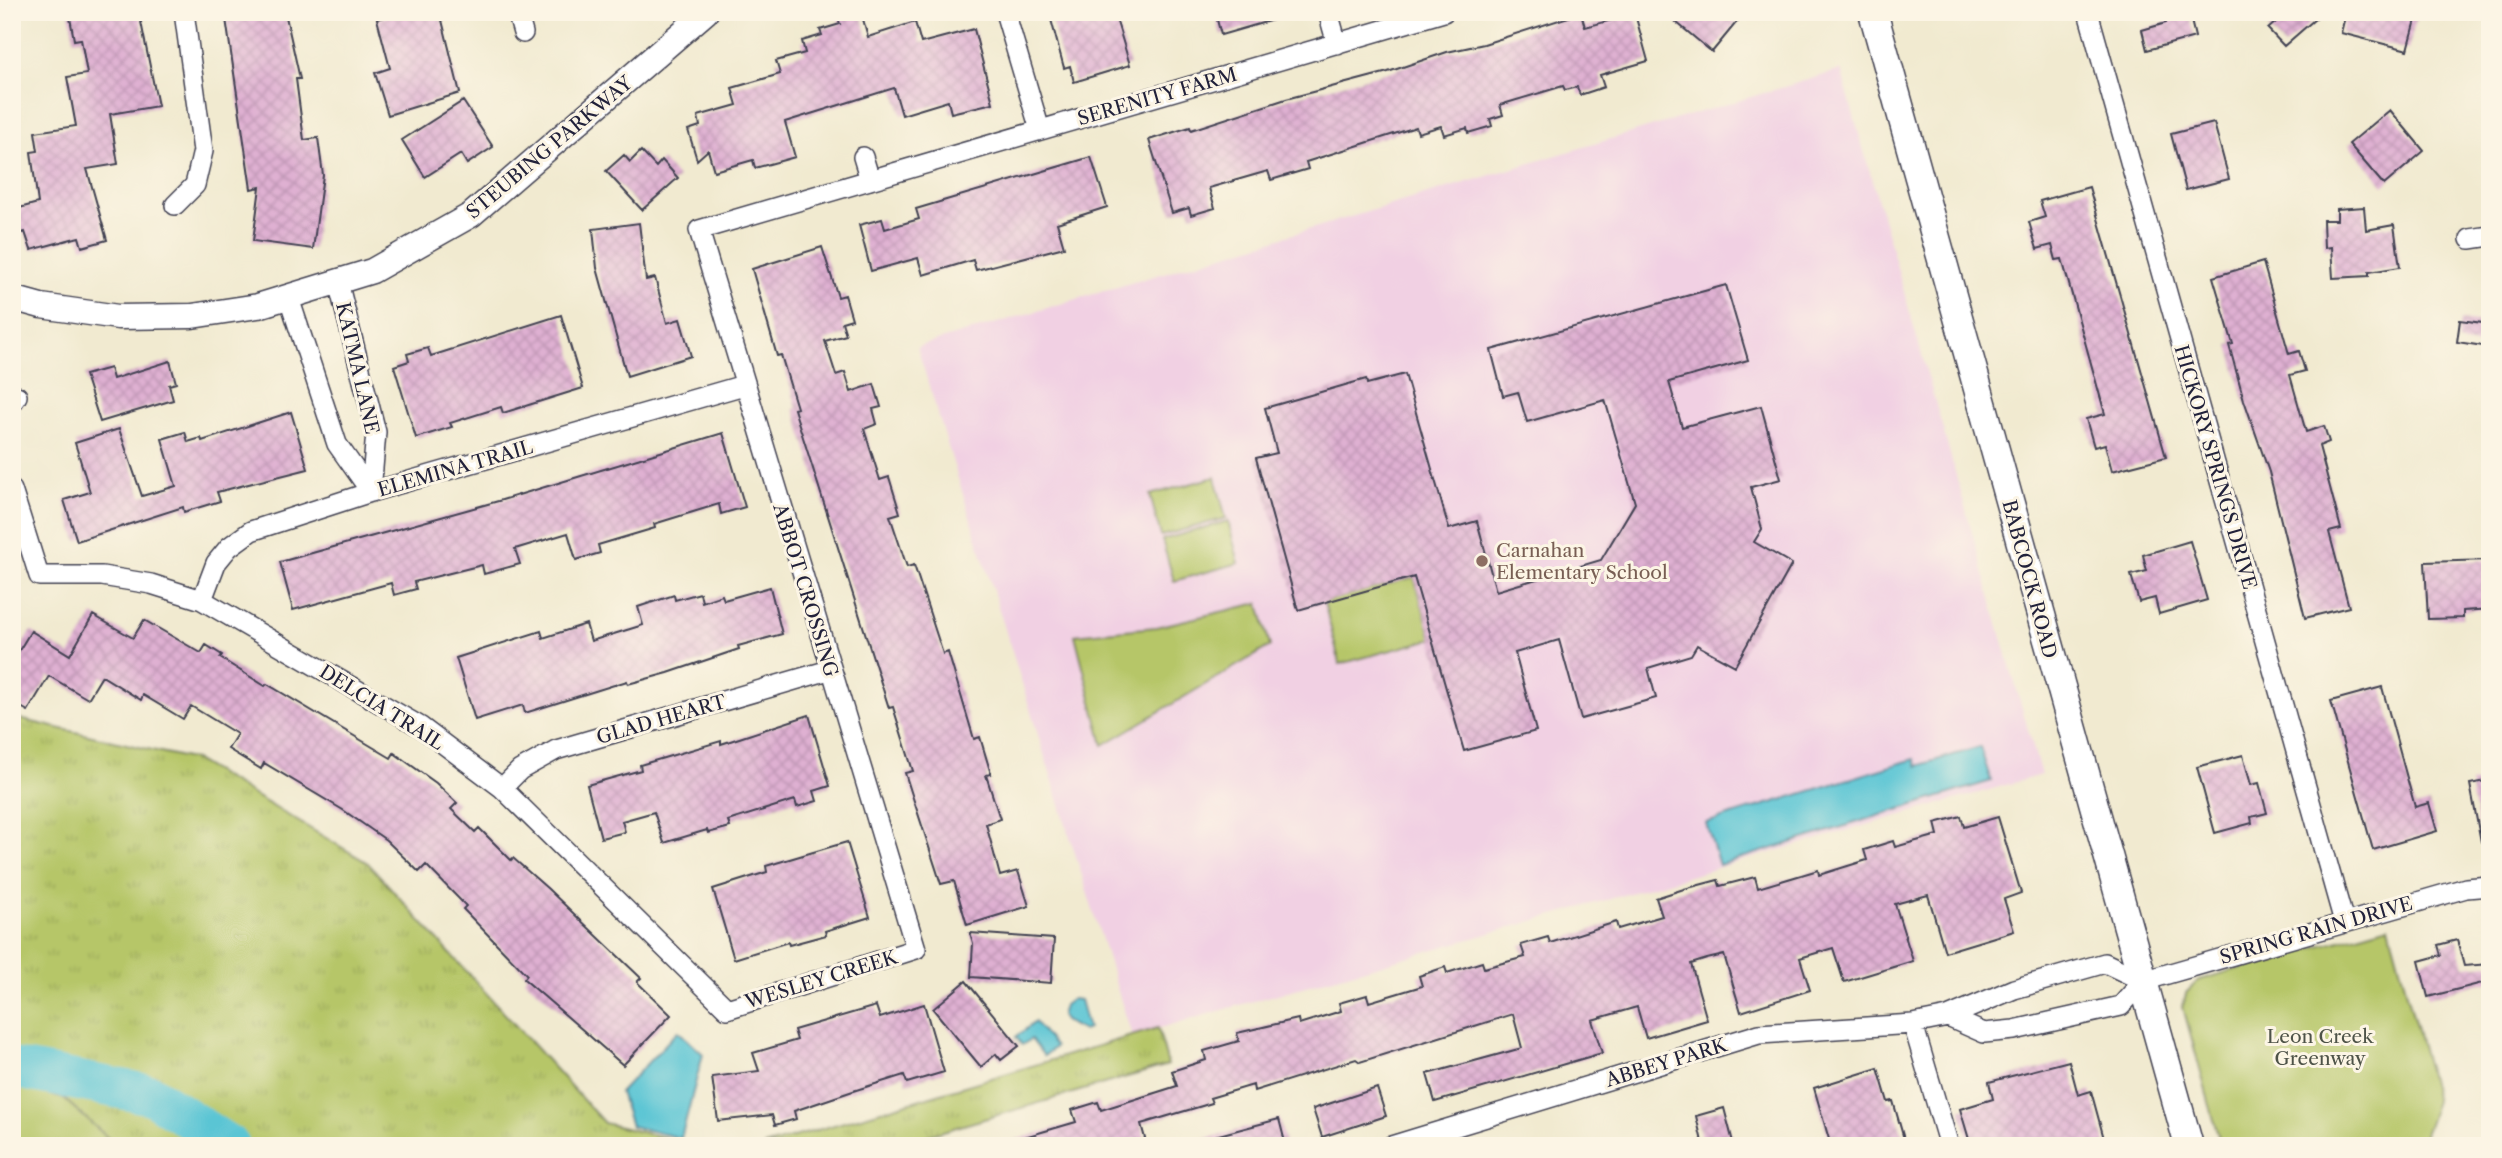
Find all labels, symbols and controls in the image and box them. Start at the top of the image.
street label: SERENITY FARM [1075,63,1239,130]
street label: STEUBING PARKWAY [462,71,637,223]
street label: KATMA LANE [331,300,384,436]
street label: HICKORY SPRINGS DRIVE [2170,342,2261,592]
street label: ELEMINA TRAIL [375,435,536,502]
street label: BABCOCK ROAD [1997,497,2062,661]
street label: ABBOT CROSSING [768,500,843,680]
place label: Carnahan Elementary School [1496,539,1668,584]
marker: Carnahan Elementary School [1474,553,1490,569]
street label: DELCIA TRAIL [315,660,449,755]
street label: GLAD HEART [594,690,729,749]
street label: SPRING RAIN DRIVE [2217,892,2415,969]
street label: WESLEY CREEK [741,945,901,1014]
park label: Leon Creek Greenway [2267,1025,2374,1070]
street label: ABBEY PARK [1602,1033,1731,1092]

